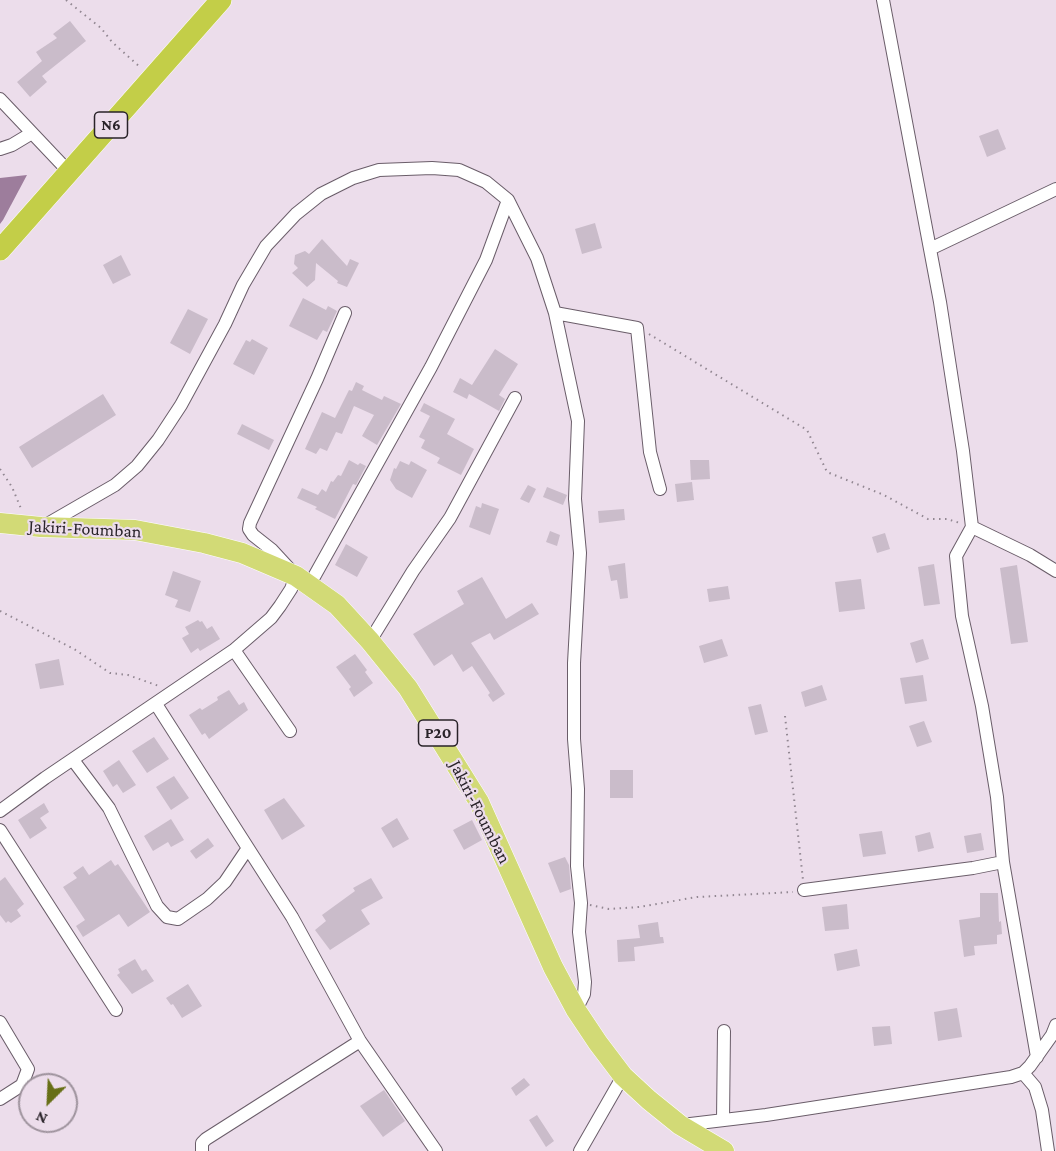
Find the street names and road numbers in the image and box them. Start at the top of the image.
road number: N6 [94,112,128,138]
street label: Jakiri-Foumban [28,515,142,543]
road number: P20 [418,720,458,746]
street label: Jakiri-Foumban [445,757,515,867]

